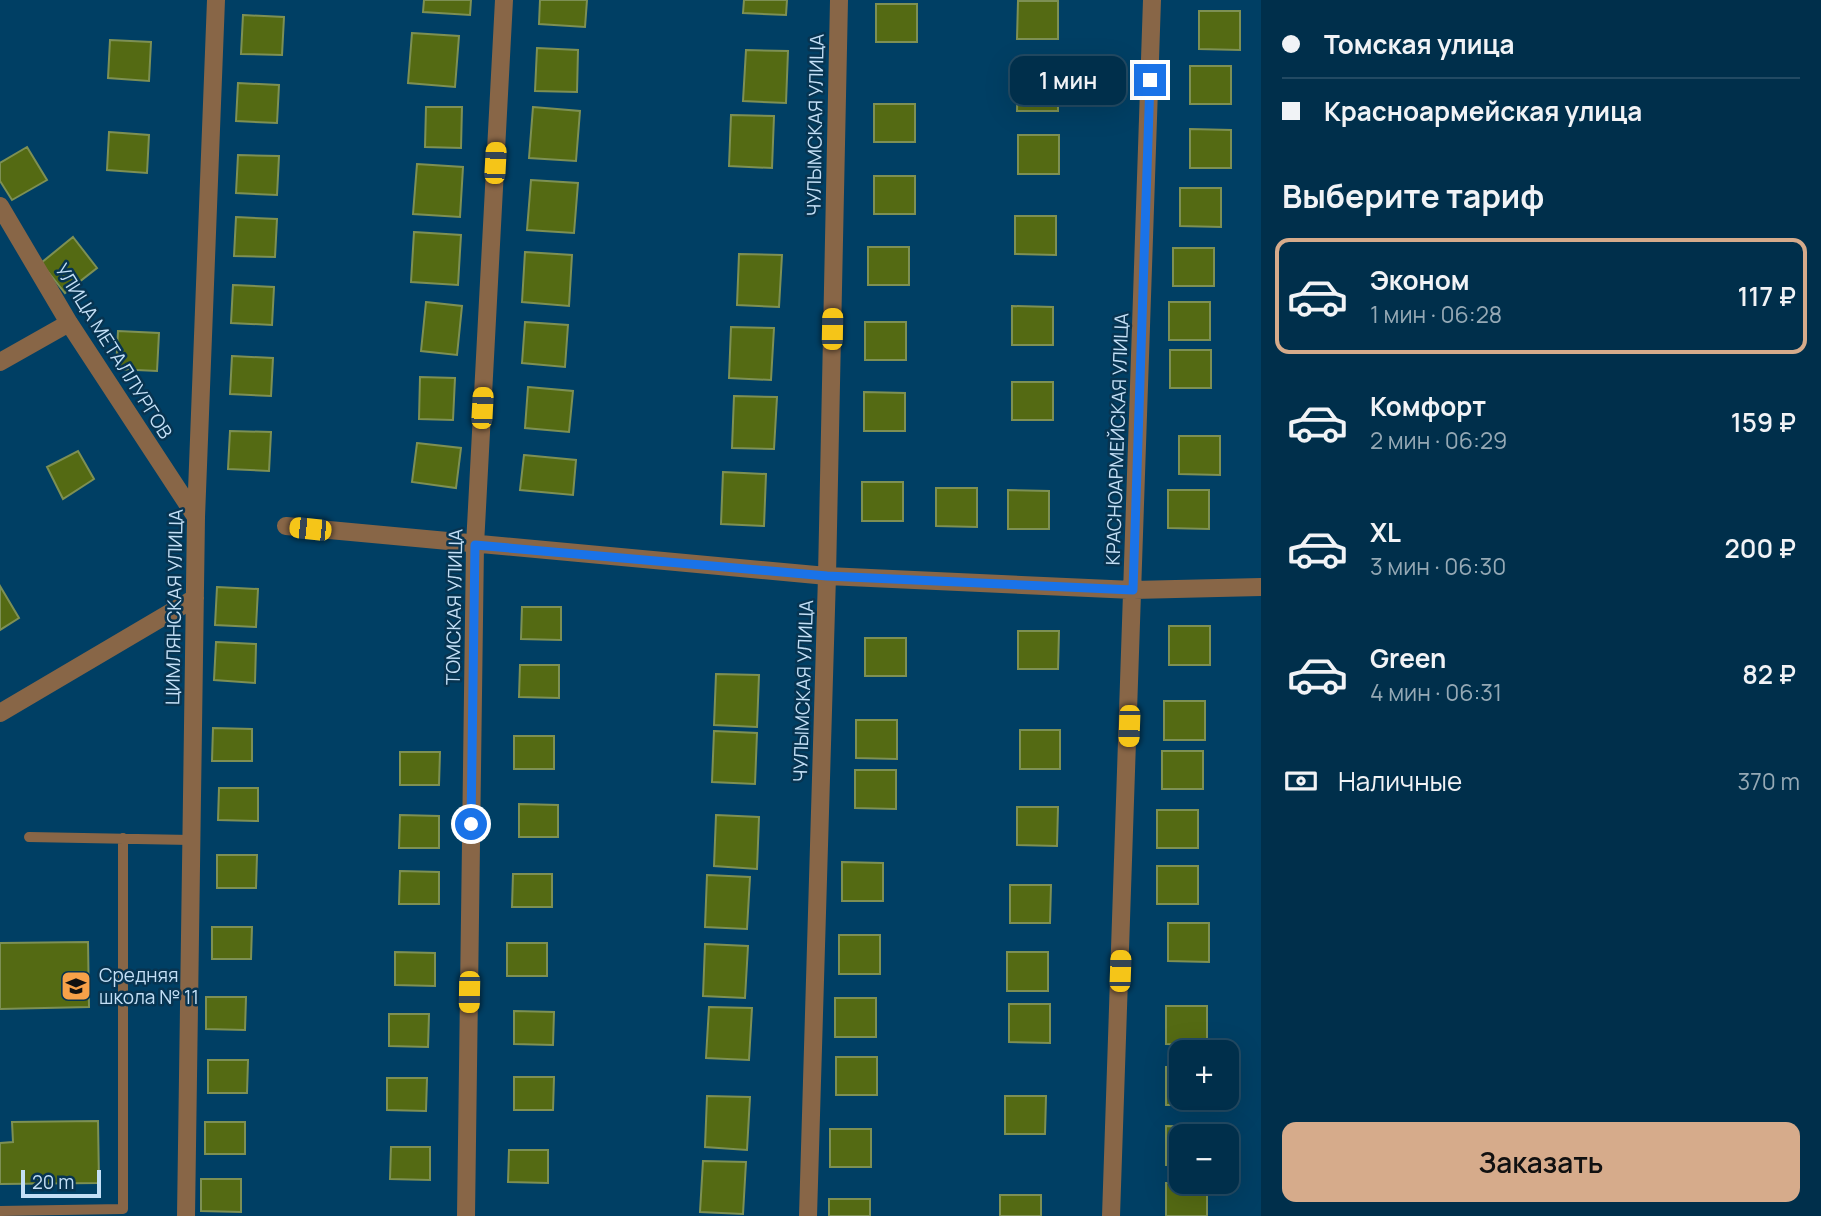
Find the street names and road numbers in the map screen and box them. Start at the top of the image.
street label: ЧУЛЫМСКАЯ УЛИЦА [800,34,830,216]
street label: УЛИЦА МЕТАЛЛУРГОВ [49,258,179,444]
street label: КРАСНОАРМЕЙСКАЯ УЛИЦА [1100,312,1134,566]
street label: ЦИМЛЯНСКАЯ УЛИЦА [159,509,189,705]
street label: ТОМСКАЯ УЛИЦА [440,529,468,685]
street label: ЧУЛЫМСКАЯ УЛИЦА [787,600,819,782]

